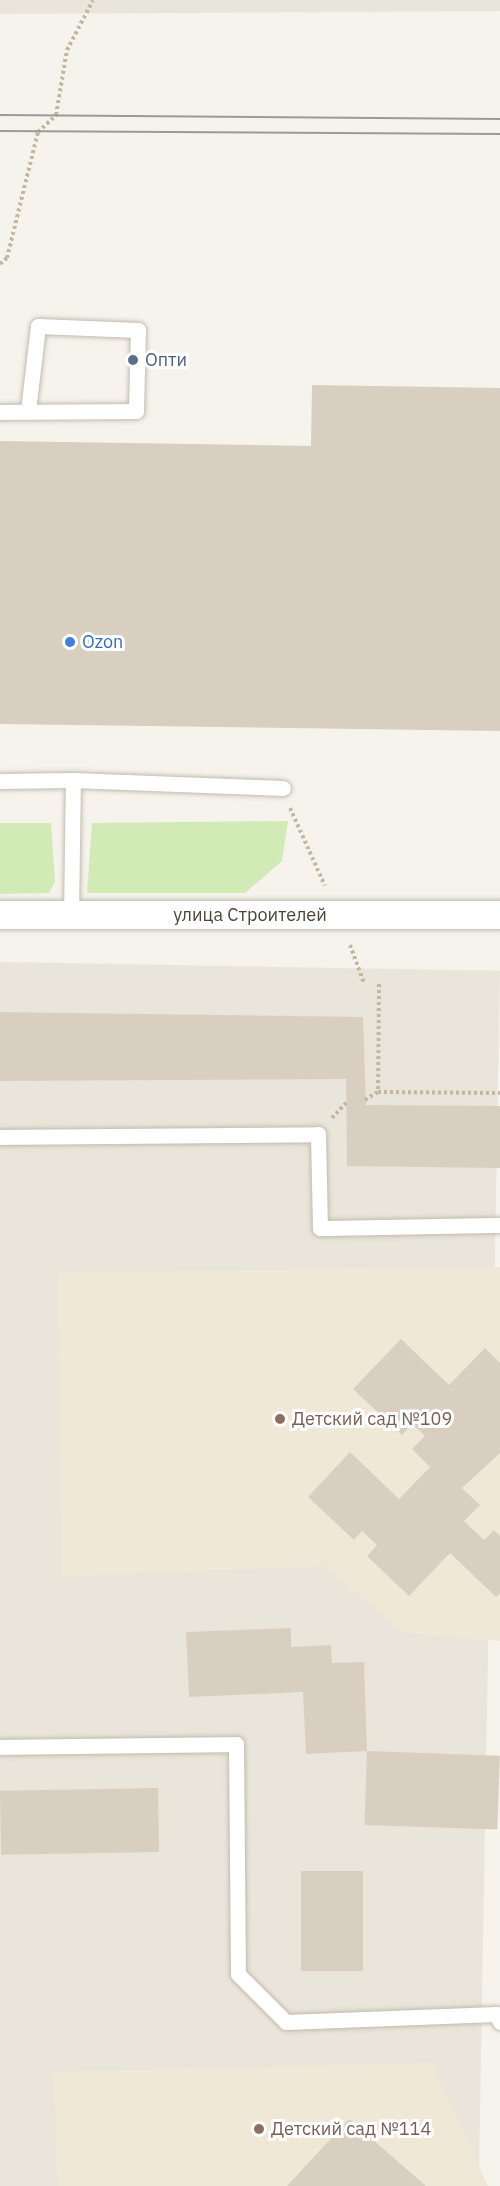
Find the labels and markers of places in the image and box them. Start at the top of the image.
place label: Опти [145,349,187,371]
marker: Опти [126,353,140,367]
place label: Ozon [82,631,123,653]
marker: Ozon [63,635,77,649]
place label: Детский сад №109 [292,1408,452,1430]
marker: Детский сад №109 [273,1412,287,1426]
place label: Детский сад №114 [271,2118,431,2140]
marker: Детский сад №114 [252,2122,266,2136]

